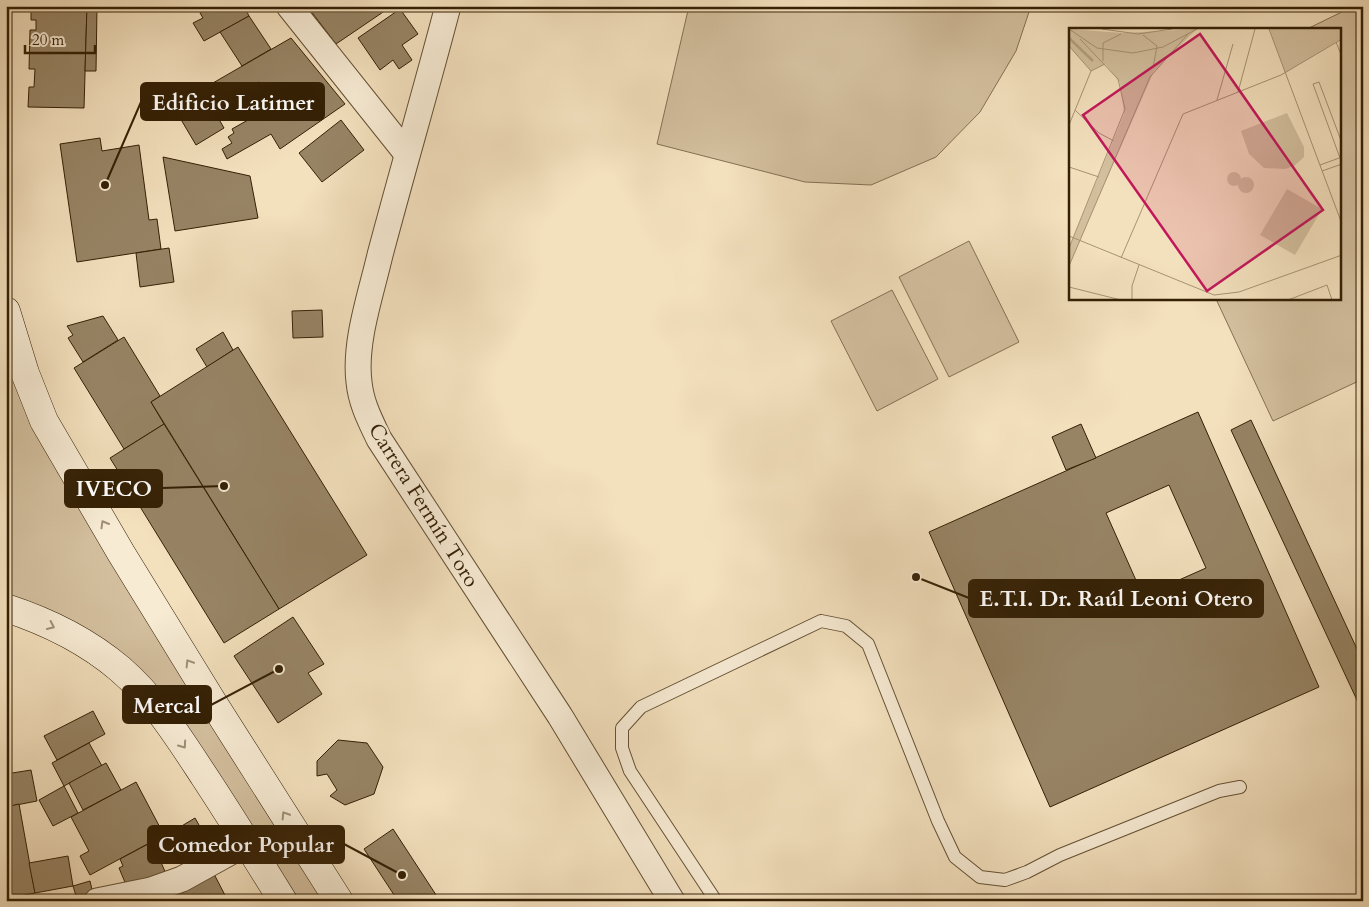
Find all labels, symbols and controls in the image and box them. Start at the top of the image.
scale bar [25,22,95,54]
inset map [1069,28,1342,300]
text: 20 m [32,30,64,50]
callout: Edificio Latimer [141,83,324,120]
text: Edificio Latimer [152,88,314,118]
street label: Carrera Fermín Toro [361,418,486,593]
callout: IVECO [65,470,162,507]
text: IVECO [76,474,152,504]
one-way arrow [101,521,111,530]
callout: E.T.I. Dr. Raúl Leoni Otero [969,580,1263,617]
text: E.T.I. Dr. Raúl Leoni Otero [979,584,1253,614]
one-way arrow [46,620,55,630]
one-way arrow [185,660,195,669]
callout: Mercal [123,686,211,723]
text: Mercal [133,691,201,721]
one-way arrow [177,739,186,749]
one-way arrow [282,812,291,821]
callout: Comedor Popular [148,826,344,863]
text: Comedor Popular [158,830,334,860]

